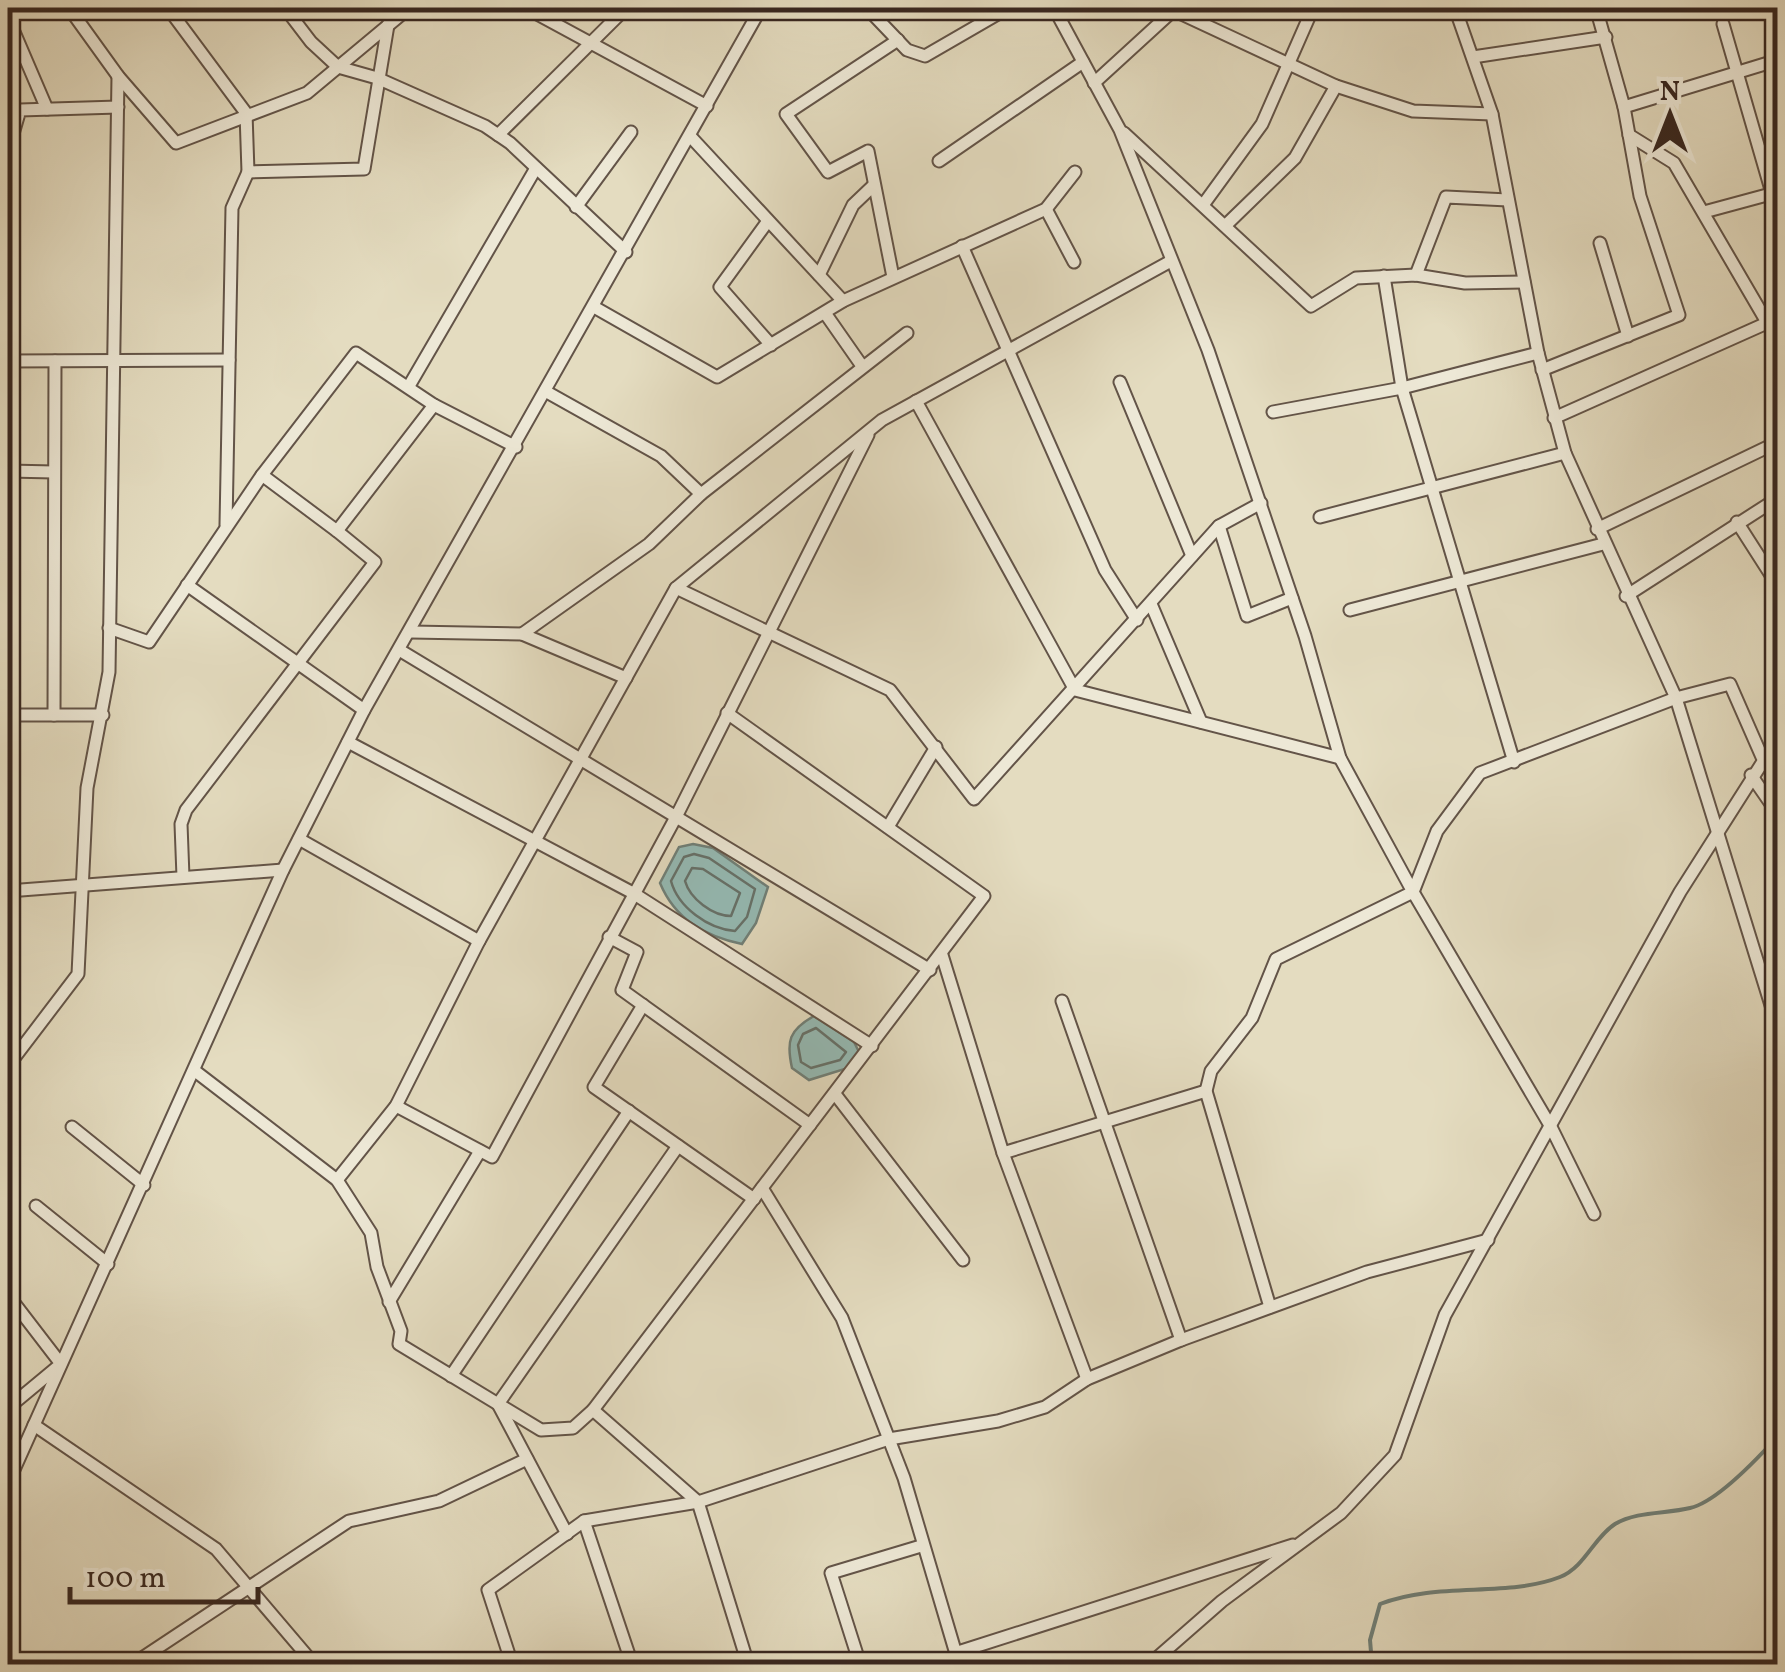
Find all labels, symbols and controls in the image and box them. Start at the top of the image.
north arrow [1620,65,1720,165]
text: N [1660,73,1680,112]
scale bar [70,1542,258,1604]
text: 100 m [85,1558,166,1600]

